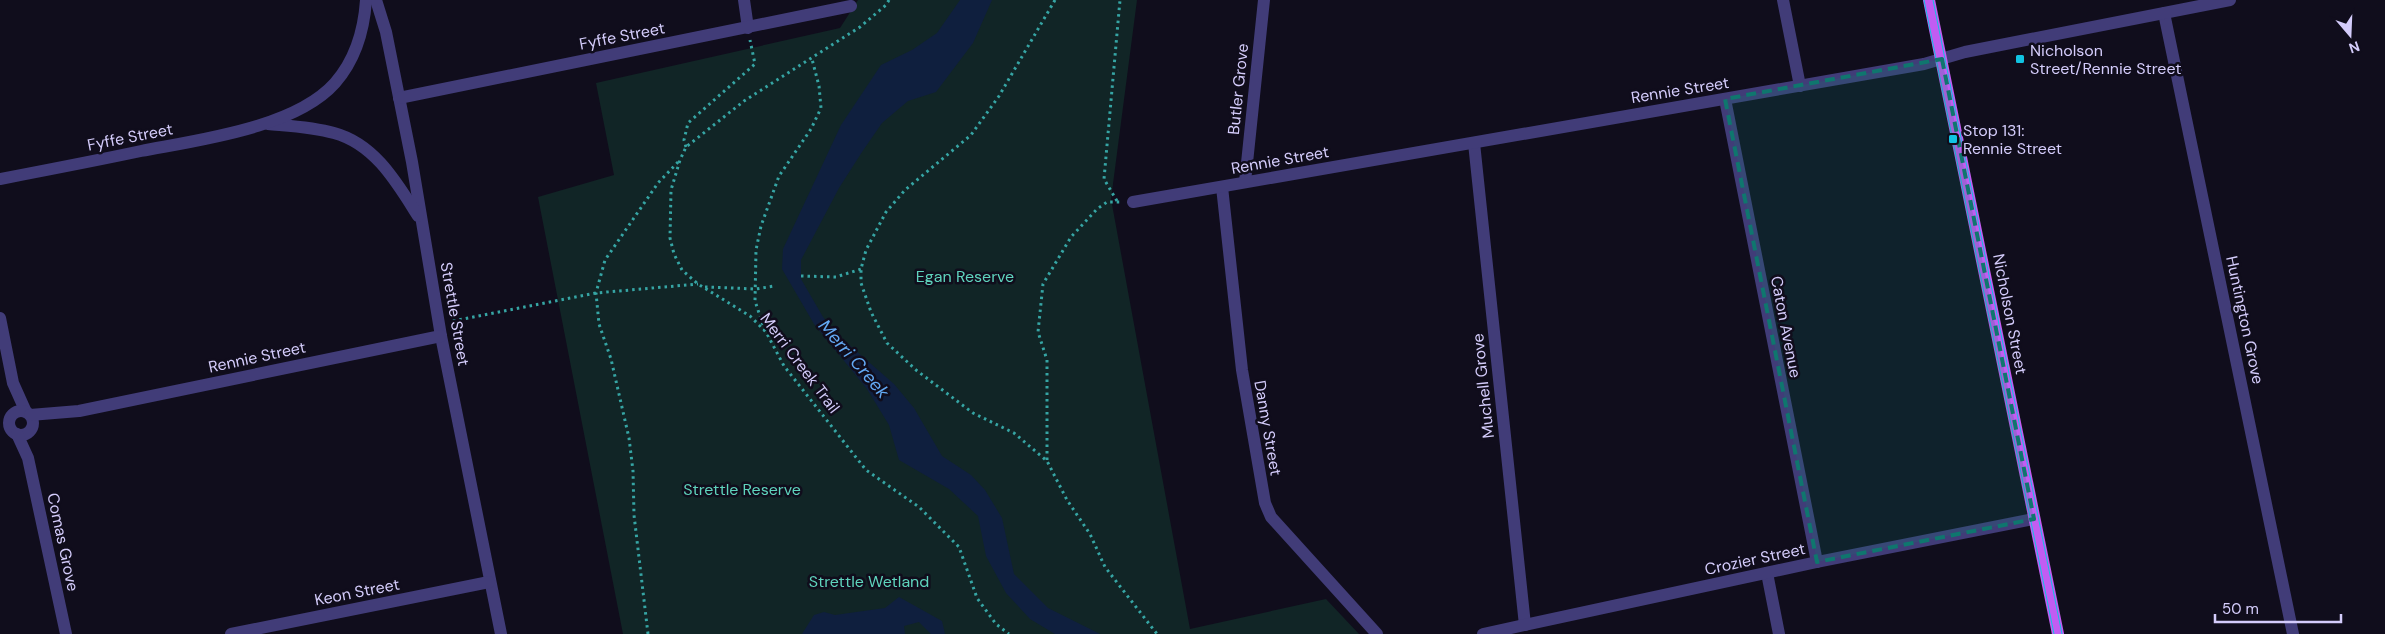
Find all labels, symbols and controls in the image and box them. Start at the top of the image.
north arrow [2325,10,2375,60]
street label: Fyffe Street [577,17,667,55]
text: N [2346,37,2362,57]
place label: Nicholson Street/Rennie Street [2030,40,2182,79]
street label: Butler Grove [1223,42,1253,136]
marker: Nicholson Street/Rennie Street [2014,53,2026,65]
street label: Rennie Street [1629,72,1731,108]
street label: Fyffe Street [85,118,175,156]
place label: Stop 131: Rennie Street [1963,120,2062,159]
marker: Stop 131: Rennie Street [1947,133,1959,145]
street label: Rennie Street [1229,141,1331,179]
street label: Nicholson Street [1988,252,2032,376]
street label: Huntington Grove [2221,254,2269,386]
street label: Strettle Street [436,261,474,367]
park label: Egan Reserve [916,266,1014,287]
street label: Caton Avenue [1766,274,1806,380]
street label: Merri Creek Trail [755,309,845,417]
water label: Merri Creek [813,314,895,404]
street label: Muchell Grove [1467,332,1499,440]
street label: Rennie Street [206,336,308,378]
street label: Danny Street [1249,379,1287,477]
park label: Strettle Reserve [683,479,801,500]
street label: Comas Grove [42,491,84,593]
street label: Crozier Street [1703,538,1807,580]
park label: Strettle Wetland [809,571,929,592]
street label: Keon Street [313,573,401,611]
scale bar [2215,592,2341,624]
text: 50 m [2222,599,2259,619]

